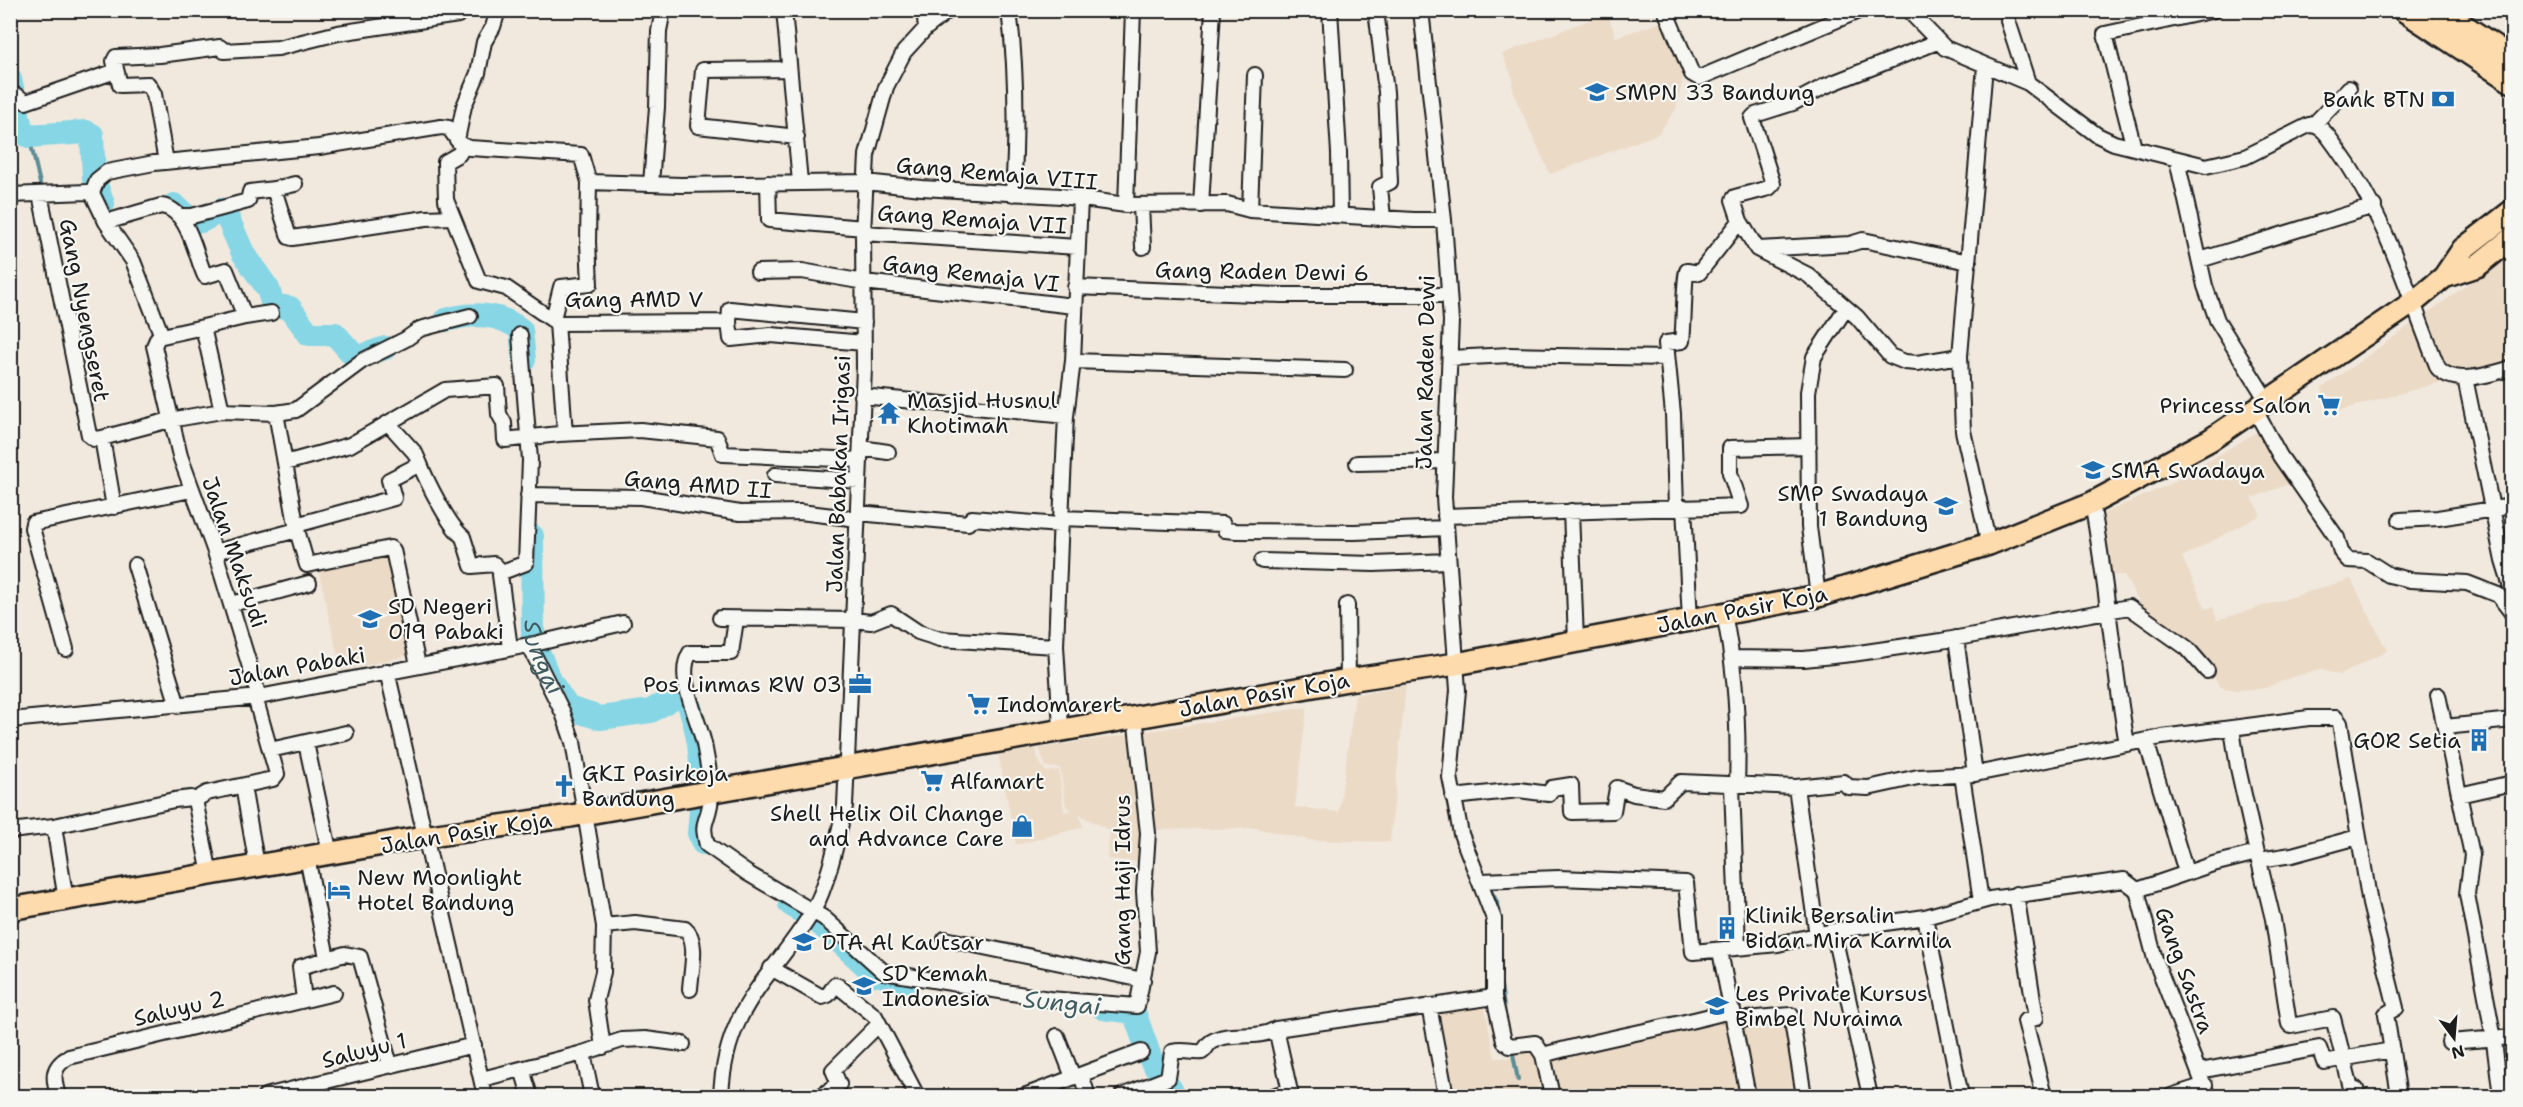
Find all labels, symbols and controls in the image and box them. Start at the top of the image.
place label: SMPN 33 Bandung [1615,78,1815,107]
school or university icon: SMPN 33 Bandung [1584,79,1610,105]
place label: Bank BTN [2323,85,2425,114]
bank icon: Bank BTN [2430,86,2456,112]
street label: Gang Remaja VIII [895,150,1099,197]
street label: Gang Remaja VII [876,198,1068,241]
street label: Gang Nyengseret [53,216,117,404]
street label: Gang Remaja VI [881,248,1061,299]
street label: Gang Raden Dewi 6 [1155,255,1369,288]
street label: Jalan Raden Dewi [1409,274,1442,470]
street label: Gang AMD V [565,285,703,314]
street label: Jalan Babakan Irigasi [820,355,857,593]
place label: Masjid Husnul Khotimah [907,386,1058,440]
place label: Princess Salon [2159,391,2311,420]
supermarket icon: Princess Salon [2316,392,2342,418]
temple icon: Masjid Husnul Khotimah [876,400,902,426]
place label: SMA Swadaya [2111,456,2265,485]
school or university icon: SMA Swadaya [2080,457,2106,483]
street label: Gang AMD II [623,464,773,505]
street label: Jalan Maksudi [195,473,274,632]
place label: SMP Swadaya 1 Bandung [1778,479,1928,533]
school or university icon: SMP Swadaya 1 Bandung [1933,493,1959,519]
street label: Jalan Pasir Koja [1654,579,1830,640]
place label: SD Negeri 019 Pabaki [388,592,504,646]
school or university icon: SD Negeri 019 Pabaki [357,606,383,632]
water label: Sungai [516,620,572,702]
street label: Jalan Pabaki [227,640,368,693]
street label: Jalan Pasir Koja [1176,665,1352,724]
place label: Pos Linmas RW 03 [643,670,842,699]
office icon: Pos Linmas RW 03 [847,671,873,697]
place label: Indomarert [997,690,1122,719]
supermarket icon: Indomarert [966,691,992,717]
place label: GOR Setia [2353,726,2461,755]
building icon: GOR Setia [2466,727,2492,753]
place label: GKI Pasirkoja Bandung [582,759,728,813]
place label: Alfamart [950,767,1045,796]
supermarket icon: Alfamart [919,768,945,794]
church icon: GKI Pasirkoja Bandung [551,773,577,799]
street label: Gang Haji Idrus [1108,794,1137,966]
place label: Shell Helix Oil Change and Advance Care [770,799,1004,853]
street label: Jalan Pasir Koja [378,805,554,860]
shop icon: Shell Helix Oil Change and Advance Care [1009,813,1035,839]
place label: New Moonlight Hotel Bandung [357,863,522,917]
hotel icon: New Moonlight Hotel Bandung [326,877,352,903]
place label: Klinik Bersalin Bidan Mira Karmila [1745,901,1952,955]
street label: Gang Sastra [2148,903,2221,1038]
building icon: Klinik Bersalin Bidan Mira Karmila [1714,915,1740,941]
place label: DTA Al Kautsar [822,928,984,957]
school or university icon: DTA Al Kautsar [791,929,817,955]
place label: SD Kemah Indonesia [882,959,990,1013]
school or university icon: SD Kemah Indonesia [851,973,877,999]
place label: Les Private Kursus Bimbel Nuraima [1735,979,1928,1033]
water label: Sungai [1022,983,1103,1023]
street label: Saluyu 2 [131,984,227,1033]
school or university icon: Les Private Kursus Bimbel Nuraima [1704,993,1730,1019]
north arrow [2424,1008,2484,1068]
street label: Saluyu 1 [319,1026,409,1075]
text: N [2449,1040,2467,1064]

